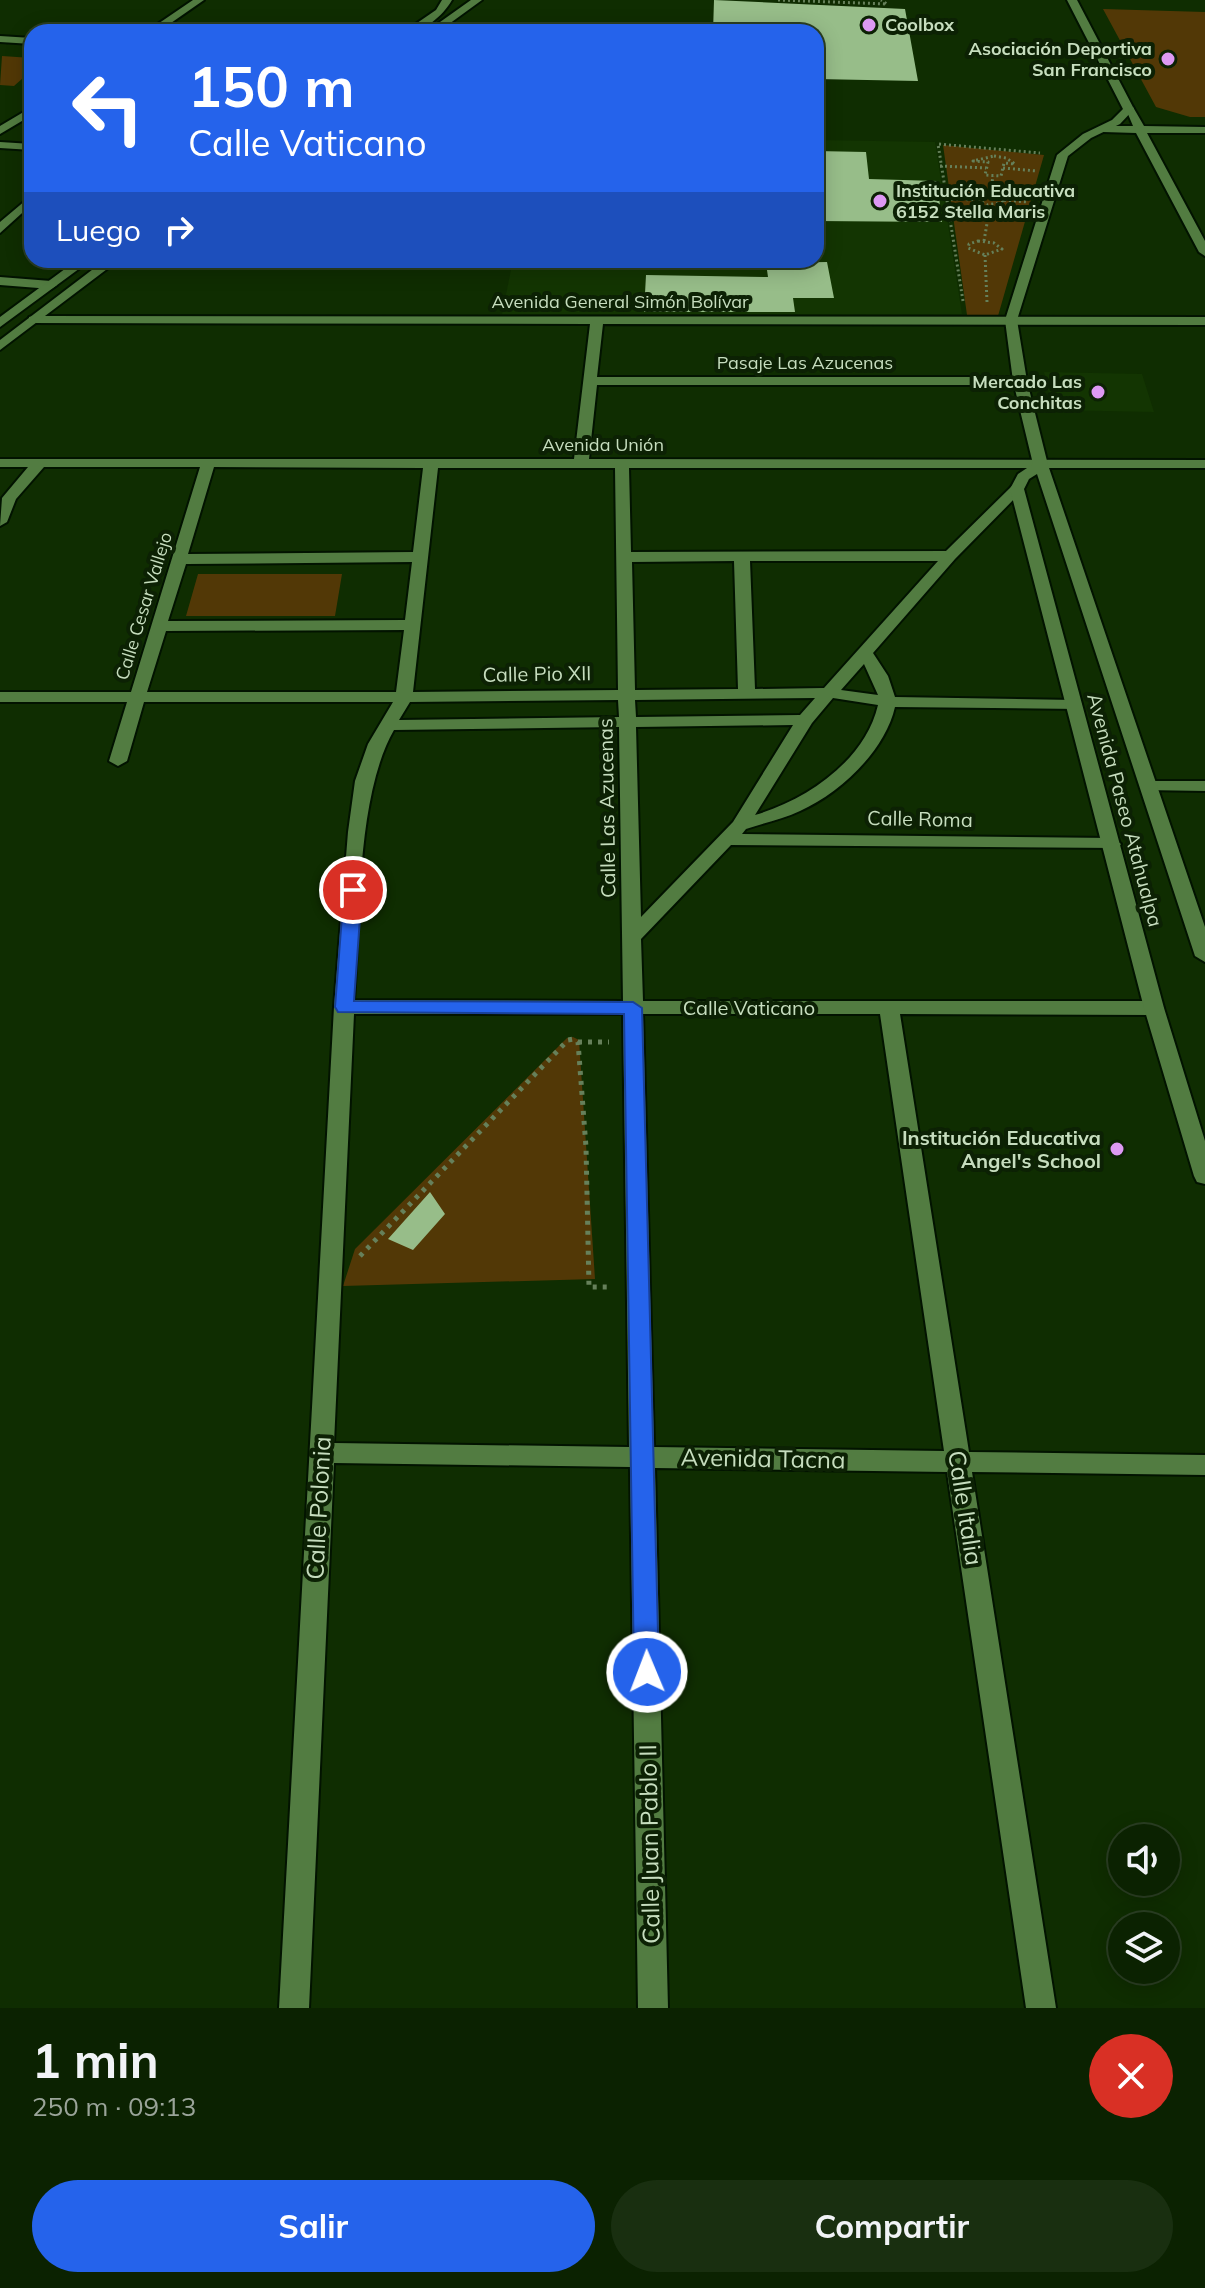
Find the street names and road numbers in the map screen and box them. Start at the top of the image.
street label: Avenida General Simón Bolívar [491,290,749,313]
street label: Pasaje Las Azucenas [717,351,893,374]
street label: Avenida Unión [542,433,664,456]
street label: Calle Cesar Vallejo [110,529,177,683]
street label: Calle Pio XII [482,660,592,687]
street label: Avenida Paseo Atahualpa [1082,690,1169,929]
street label: Calle Las Azucenas [592,718,621,898]
street label: Calle Roma [867,805,973,832]
street label: Calle Vaticano [683,995,815,1020]
street label: Calle Polonia [299,1435,337,1580]
street label: Avenida Tacna [680,1442,846,1474]
street label: Calle Italia [942,1448,990,1567]
street label: Calle Juan Pablo II [632,1744,666,1944]

